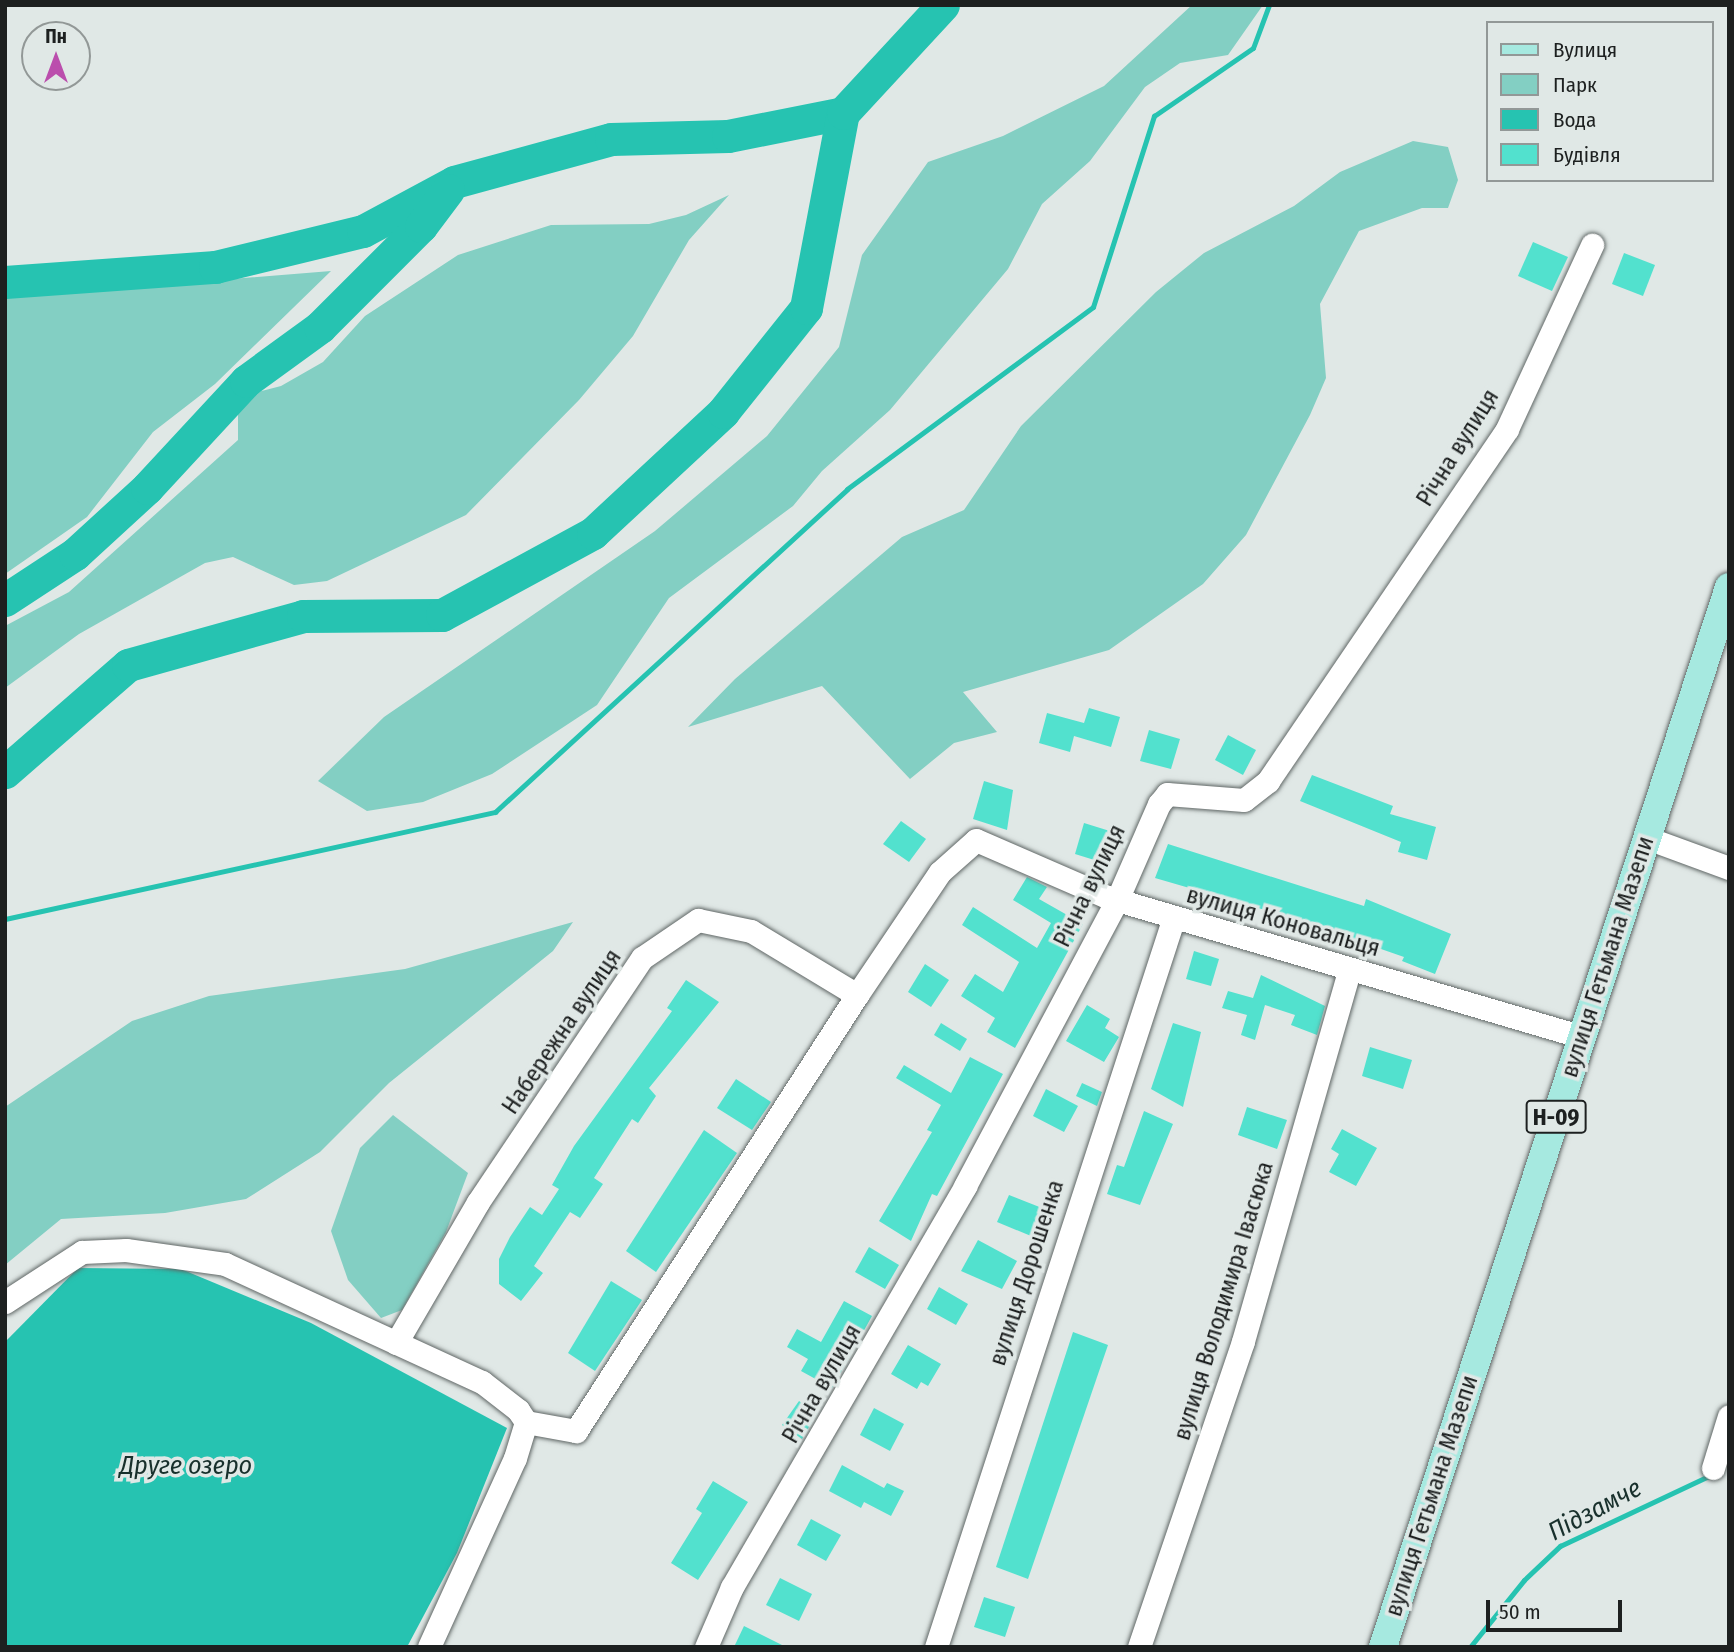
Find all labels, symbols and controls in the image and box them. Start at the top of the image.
north arrow [21,21,91,91]
legend [1486,21,1713,182]
text: Пн [45,25,67,48]
text: Вулиця [1553,37,1617,63]
text: Парк [1553,72,1597,98]
text: Вода [1553,107,1596,133]
text: Будівля [1553,142,1621,168]
street label: Річна вулиця [1411,384,1505,512]
street label: Річна вулиця [1048,820,1132,952]
street label: вулиця Гетьмана Мазепи [1555,833,1661,1081]
street label: вулиця Коновальця [1183,881,1383,963]
street label: Набережна вулиця [496,944,628,1120]
road number: Н-09 [1524,1098,1588,1136]
street label: вулиця Володимира Івасюка [1168,1158,1280,1444]
street label: вулиця Дорошенка [983,1177,1071,1369]
street label: Річна вулиця [776,1319,868,1449]
street label: вулиця Гетьмана Мазепи [1379,1372,1485,1620]
water label: Друге озеро [120,1450,252,1482]
water label: Підзамче [1543,1472,1647,1548]
scale bar [1489,1586,1626,1630]
text: 50 m [1499,1599,1541,1625]

